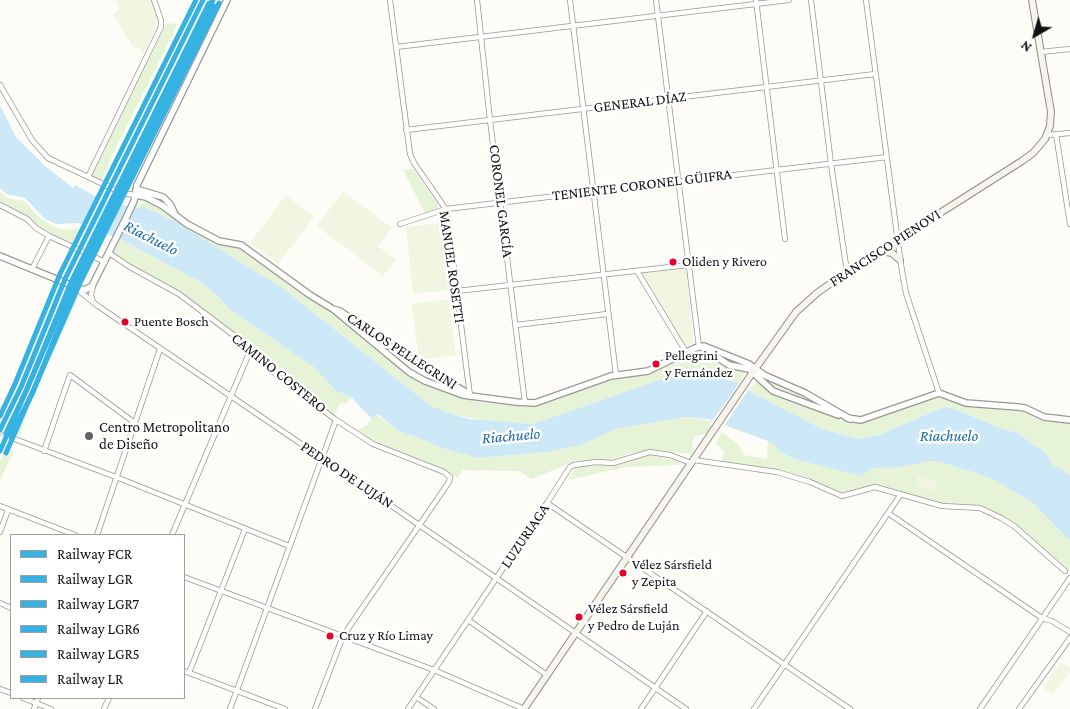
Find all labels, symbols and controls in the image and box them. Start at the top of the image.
north arrow [1010,10,1060,60]
text: N [1017,38,1034,56]
street label: GENERAL DÍAZ [593,87,687,117]
street label: CORONEL GARCÍA [485,144,517,258]
street label: TENIENTE CORONEL GÜIFRA [551,165,733,205]
street label: FRANCISCO PIENOVI [826,205,944,291]
street label: MANUEL ROSETTI [435,210,469,324]
water label: Riachuelo [121,216,181,260]
place label: Oliden y Rivero [682,254,767,270]
marker: Oliden y Rivero [668,257,678,267]
street label: CARLOS PELLEGRINI [343,309,461,393]
place label: Puente Bosch [134,314,209,330]
marker: Puente Bosch [120,317,130,327]
street label: CAMINO COSTERO [228,329,330,417]
place label: Pellegrini y Fernández [665,348,733,381]
marker: Pellegrini y Fernández [651,359,661,369]
place label: Centro Metropolitano de Diseño [99,418,230,453]
water label: Riachuelo [481,424,541,448]
water label: Riachuelo [920,426,978,446]
marker: Centro Metropolitano de Diseño [83,430,95,442]
street label: PEDRO DE LUJÁN [297,437,397,513]
street label: LUZURIAGA [497,500,553,572]
legend [10,534,185,699]
text: Railway FCR [57,546,132,562]
place label: Vélez Sársfield y Zepita [632,557,712,590]
marker: Vélez Sársfield y Zepita [618,568,628,578]
text: Railway LGR [57,571,133,587]
text: Railway LGR7 [57,596,139,612]
place label: Vélez Sársfield y Pedro de Luján [588,601,680,634]
marker: Vélez Sársfield y Pedro de Luján [574,612,584,622]
text: Railway LGR6 [57,621,140,637]
place label: Cruz y Río Limay [339,628,433,644]
marker: Cruz y Río Limay [325,631,335,641]
text: Railway LGR5 [57,646,140,662]
text: Railway LR [57,671,123,687]

